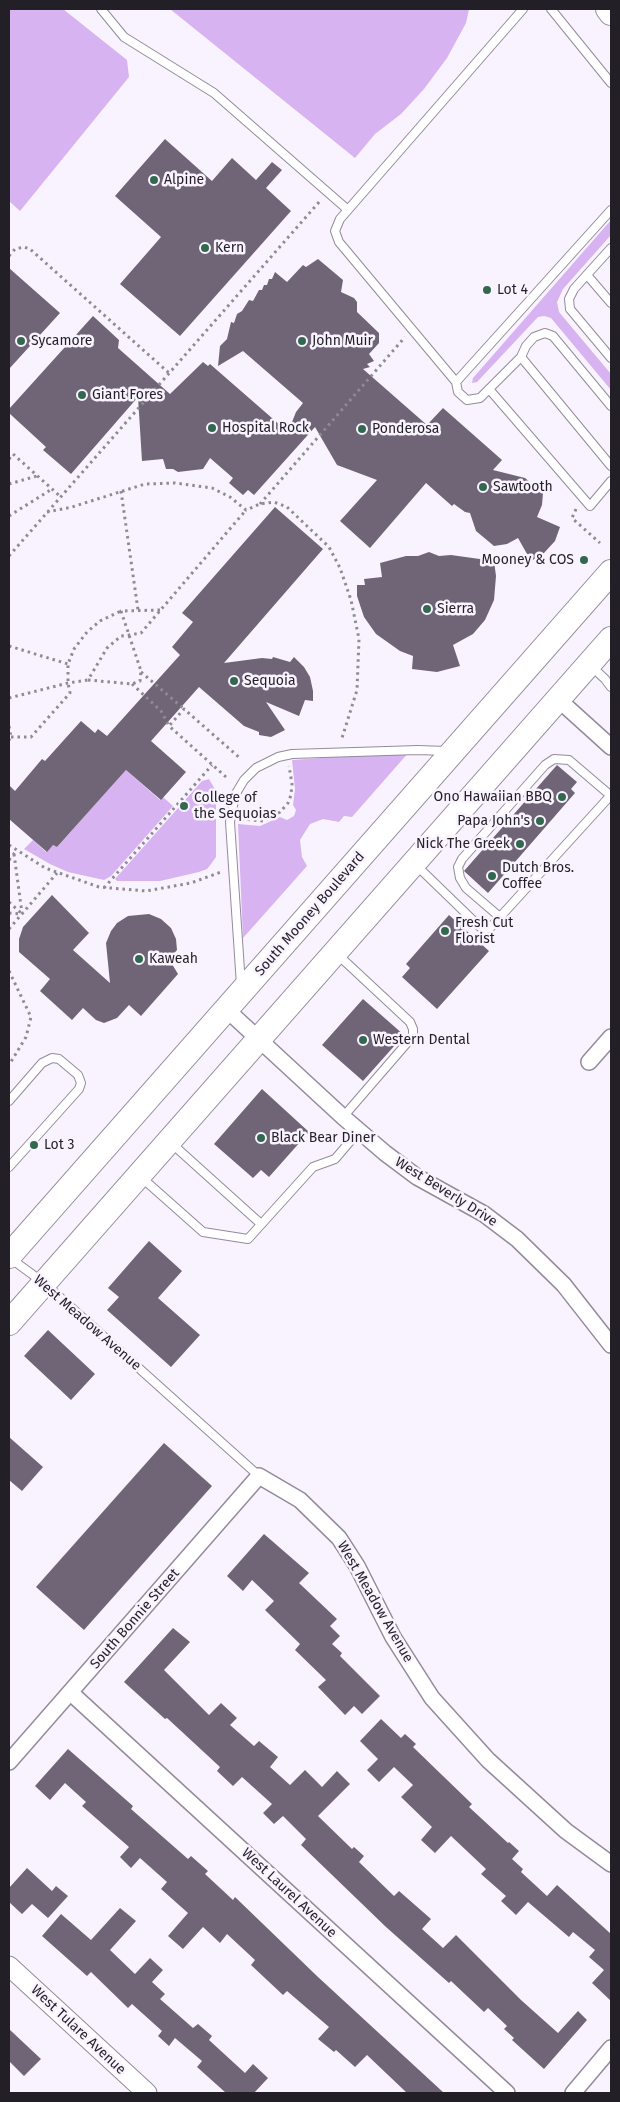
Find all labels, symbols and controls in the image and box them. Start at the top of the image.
place label: Alpine [164,172,204,188]
marker: Alpine [148,174,160,186]
place label: Kern [215,240,244,256]
marker: Kern [199,242,211,254]
place label: Lot 4 [497,282,528,298]
marker: Lot 4 [481,284,493,296]
place label: Sycamore [31,333,92,349]
place label: John Muir [312,333,373,349]
marker: Sycamore [15,335,27,347]
marker: John Muir [296,335,308,347]
place label: Giant Fores [92,387,163,403]
marker: Giant Fores [76,389,88,401]
place label: Hospital Rock [222,420,309,436]
place label: Ponderosa [372,421,439,437]
marker: Hospital Rock [206,422,218,434]
marker: Ponderosa [356,423,368,435]
place label: Sawtooth [493,479,553,495]
marker: Sawtooth [477,481,489,493]
place label: Mooney & COS [482,552,574,568]
marker: Mooney & COS [578,554,590,566]
place label: Sierra [437,601,474,617]
marker: Sierra [421,603,433,615]
place label: Sequoia [244,673,296,689]
marker: Sequoia [228,675,240,687]
place label: Ono Hawaiian BBQ [434,789,552,805]
place label: College of the Sequoias [194,790,277,822]
marker: Ono Hawaiian BBQ [556,791,568,803]
marker: College of the Sequoias [178,800,190,812]
place label: Papa John's [457,813,530,829]
marker: Papa John's [534,815,546,827]
place label: Nick The Greek [416,836,510,852]
marker: Nick The Greek [514,838,526,850]
street label: South Mooney Boulevard [252,849,368,979]
place label: Dutch Bros. Coffee [502,860,574,892]
marker: Dutch Bros. Coffee [486,870,498,882]
place label: Fresh Cut Florist [455,915,513,948]
marker: Fresh Cut Florist [439,925,451,937]
place label: Kaweah [149,951,198,967]
marker: Kaweah [133,953,145,965]
place label: Western Dental [373,1032,470,1048]
marker: Western Dental [357,1034,369,1046]
place label: Black Bear Diner [271,1130,376,1146]
marker: Black Bear Diner [255,1132,267,1144]
place label: Lot 3 [44,1137,75,1153]
marker: Lot 3 [28,1139,40,1151]
street label: West Beverly Drive [392,1154,500,1230]
street label: West Meadow Avenue [30,1272,144,1374]
street label: West Meadow Avenue [333,1538,417,1666]
street label: South Bonnie Street [87,1565,183,1673]
street label: West Laurel Avenue [238,1845,340,1941]
street label: West Tulare Avenue [27,1982,129,2078]

